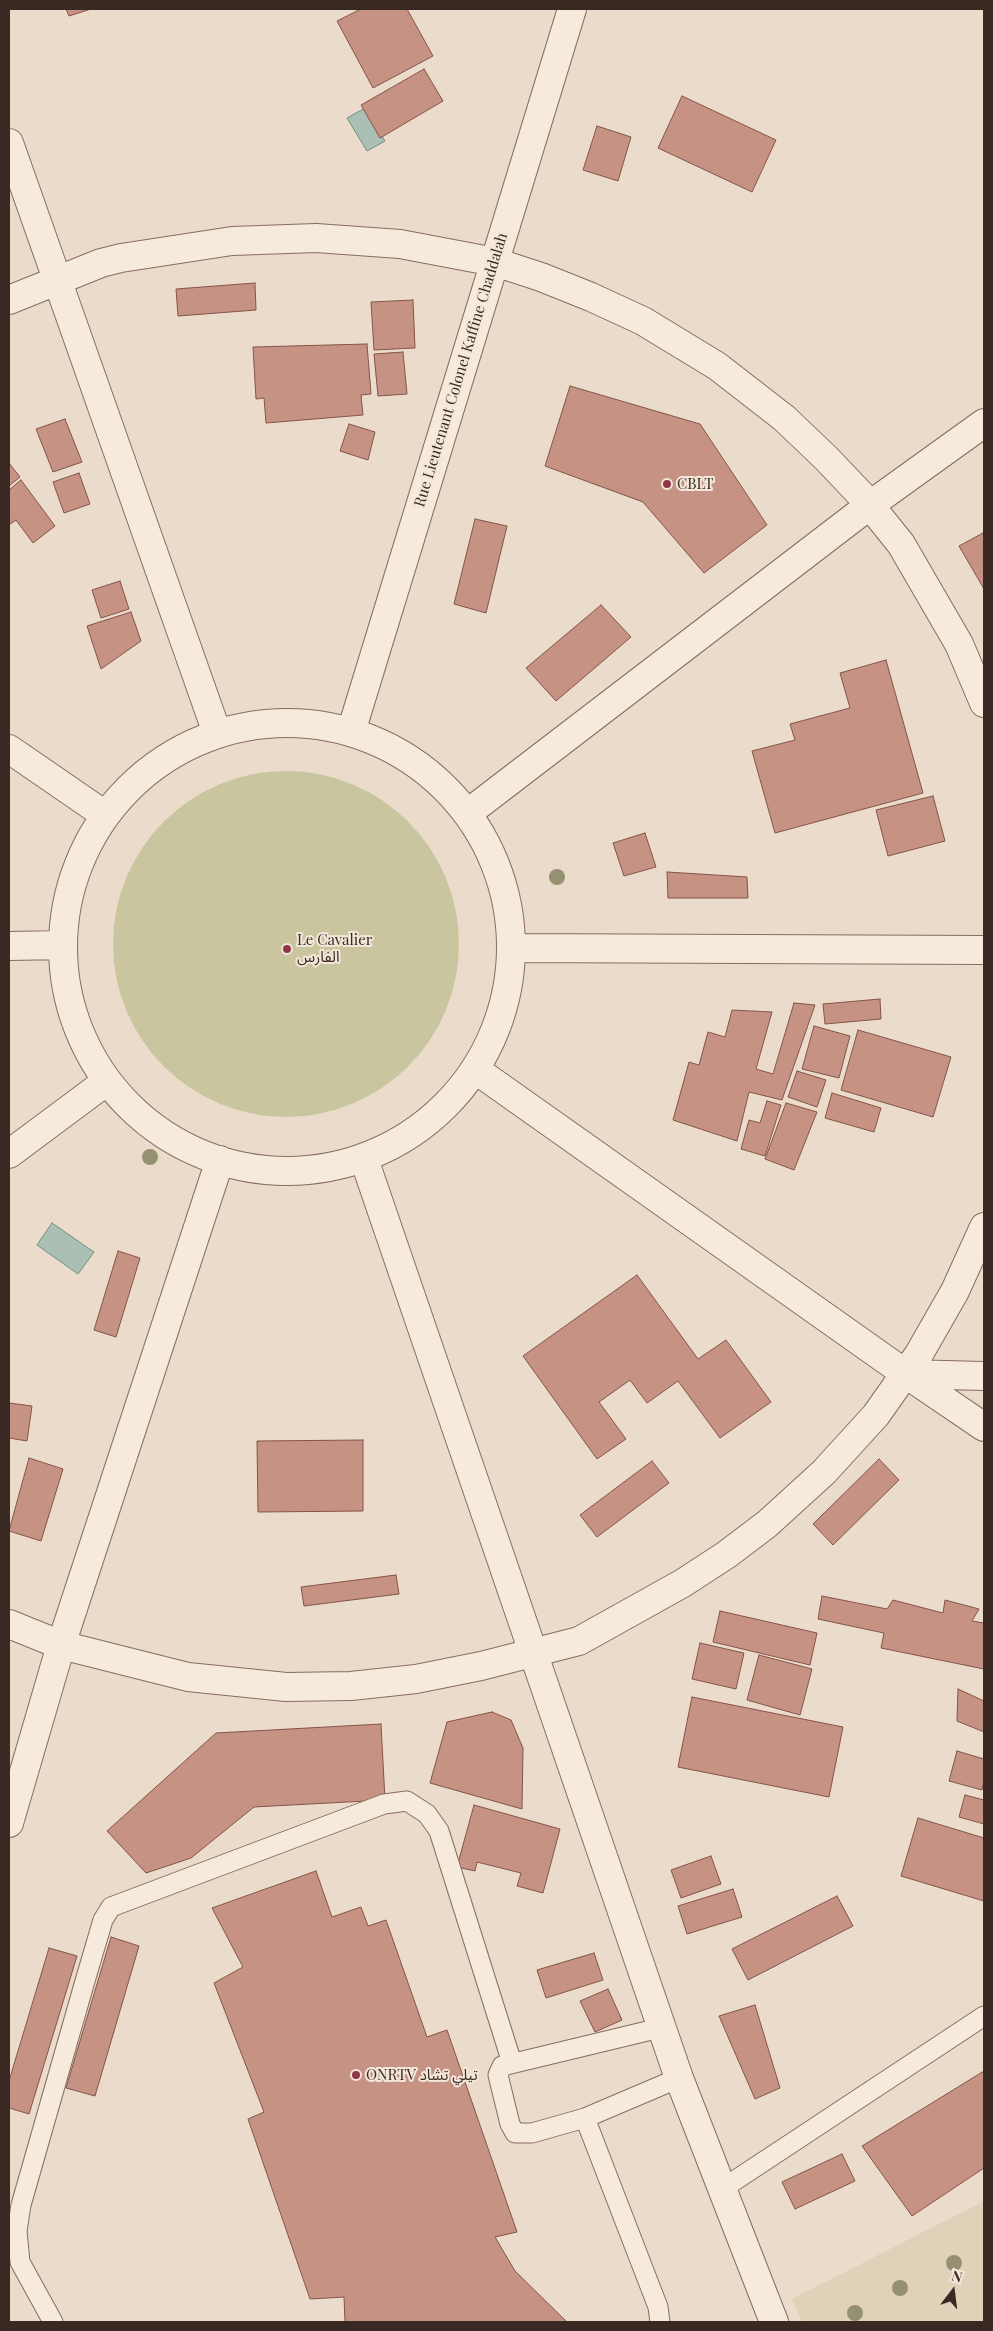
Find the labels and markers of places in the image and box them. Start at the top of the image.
place label: CBLT [677,475,714,493]
marker: CBLT [661,478,673,490]
place label: Le Cavalier الفارس [297,931,373,966]
marker: Le Cavalier الفارس [281,943,293,955]
place label: ONRTV تيلي تشاد [366,2066,478,2084]
marker: ONRTV تيلي تشاد [350,2069,362,2081]

